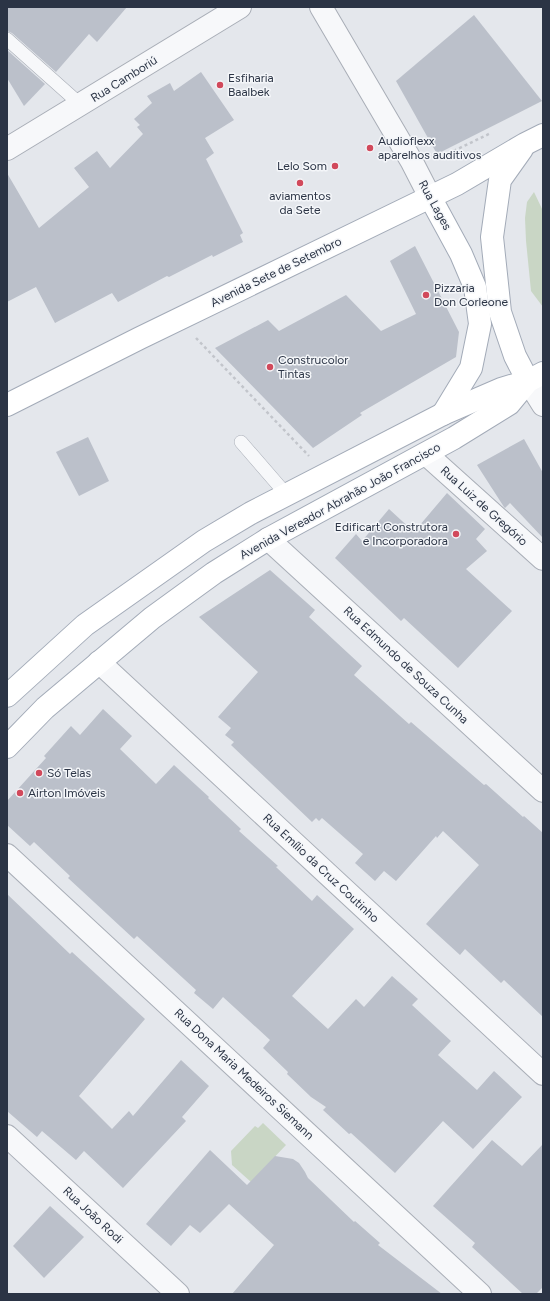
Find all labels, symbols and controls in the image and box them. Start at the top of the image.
street label: Rua Camboriú [88,53,160,105]
place label: Esfiharia Baalbek [228,71,274,99]
marker: Esfiharia Baalbek [215,80,225,90]
place label: Audioflexx aparelhos auditivos [378,134,482,162]
marker: Audioflexx aparelhos auditivos [365,143,375,153]
place label: Lelo Som [277,159,327,173]
marker: Lelo Som [330,161,340,171]
marker: aviamentos da Sete [295,178,305,188]
street label: Rua Lages [416,178,455,233]
place label: aviamentos da Sete [269,189,331,217]
street label: Avenida Sete de Setembro [208,234,344,310]
place label: Pizzaria Don Corleone [434,281,508,309]
marker: Pizzaria Don Corleone [421,290,431,300]
place label: Construcolor Tintas [278,353,348,381]
marker: Construcolor Tintas [265,362,275,372]
street label: Avenida Vereador Abrahão João Francisco [237,440,443,562]
street label: Rua Luiz de Gregório [438,463,530,549]
place label: Edificart Construtora e Incorporadora [335,520,448,548]
marker: Edificart Construtora e Incorporadora [451,529,461,539]
street label: Rua Edmundo de Souza Cunha [341,603,471,727]
place label: Só Telas [47,766,91,780]
marker: Só Telas [34,768,44,778]
place label: Airton Imóveis [28,786,106,800]
marker: Airton Imóveis [15,788,25,798]
street label: Rua Emílio da Cruz Coutinho [260,811,382,925]
street label: Rua Dona Maria Medeiros Siemann [171,1006,317,1143]
street label: Rua João Rodi [60,1184,126,1246]

